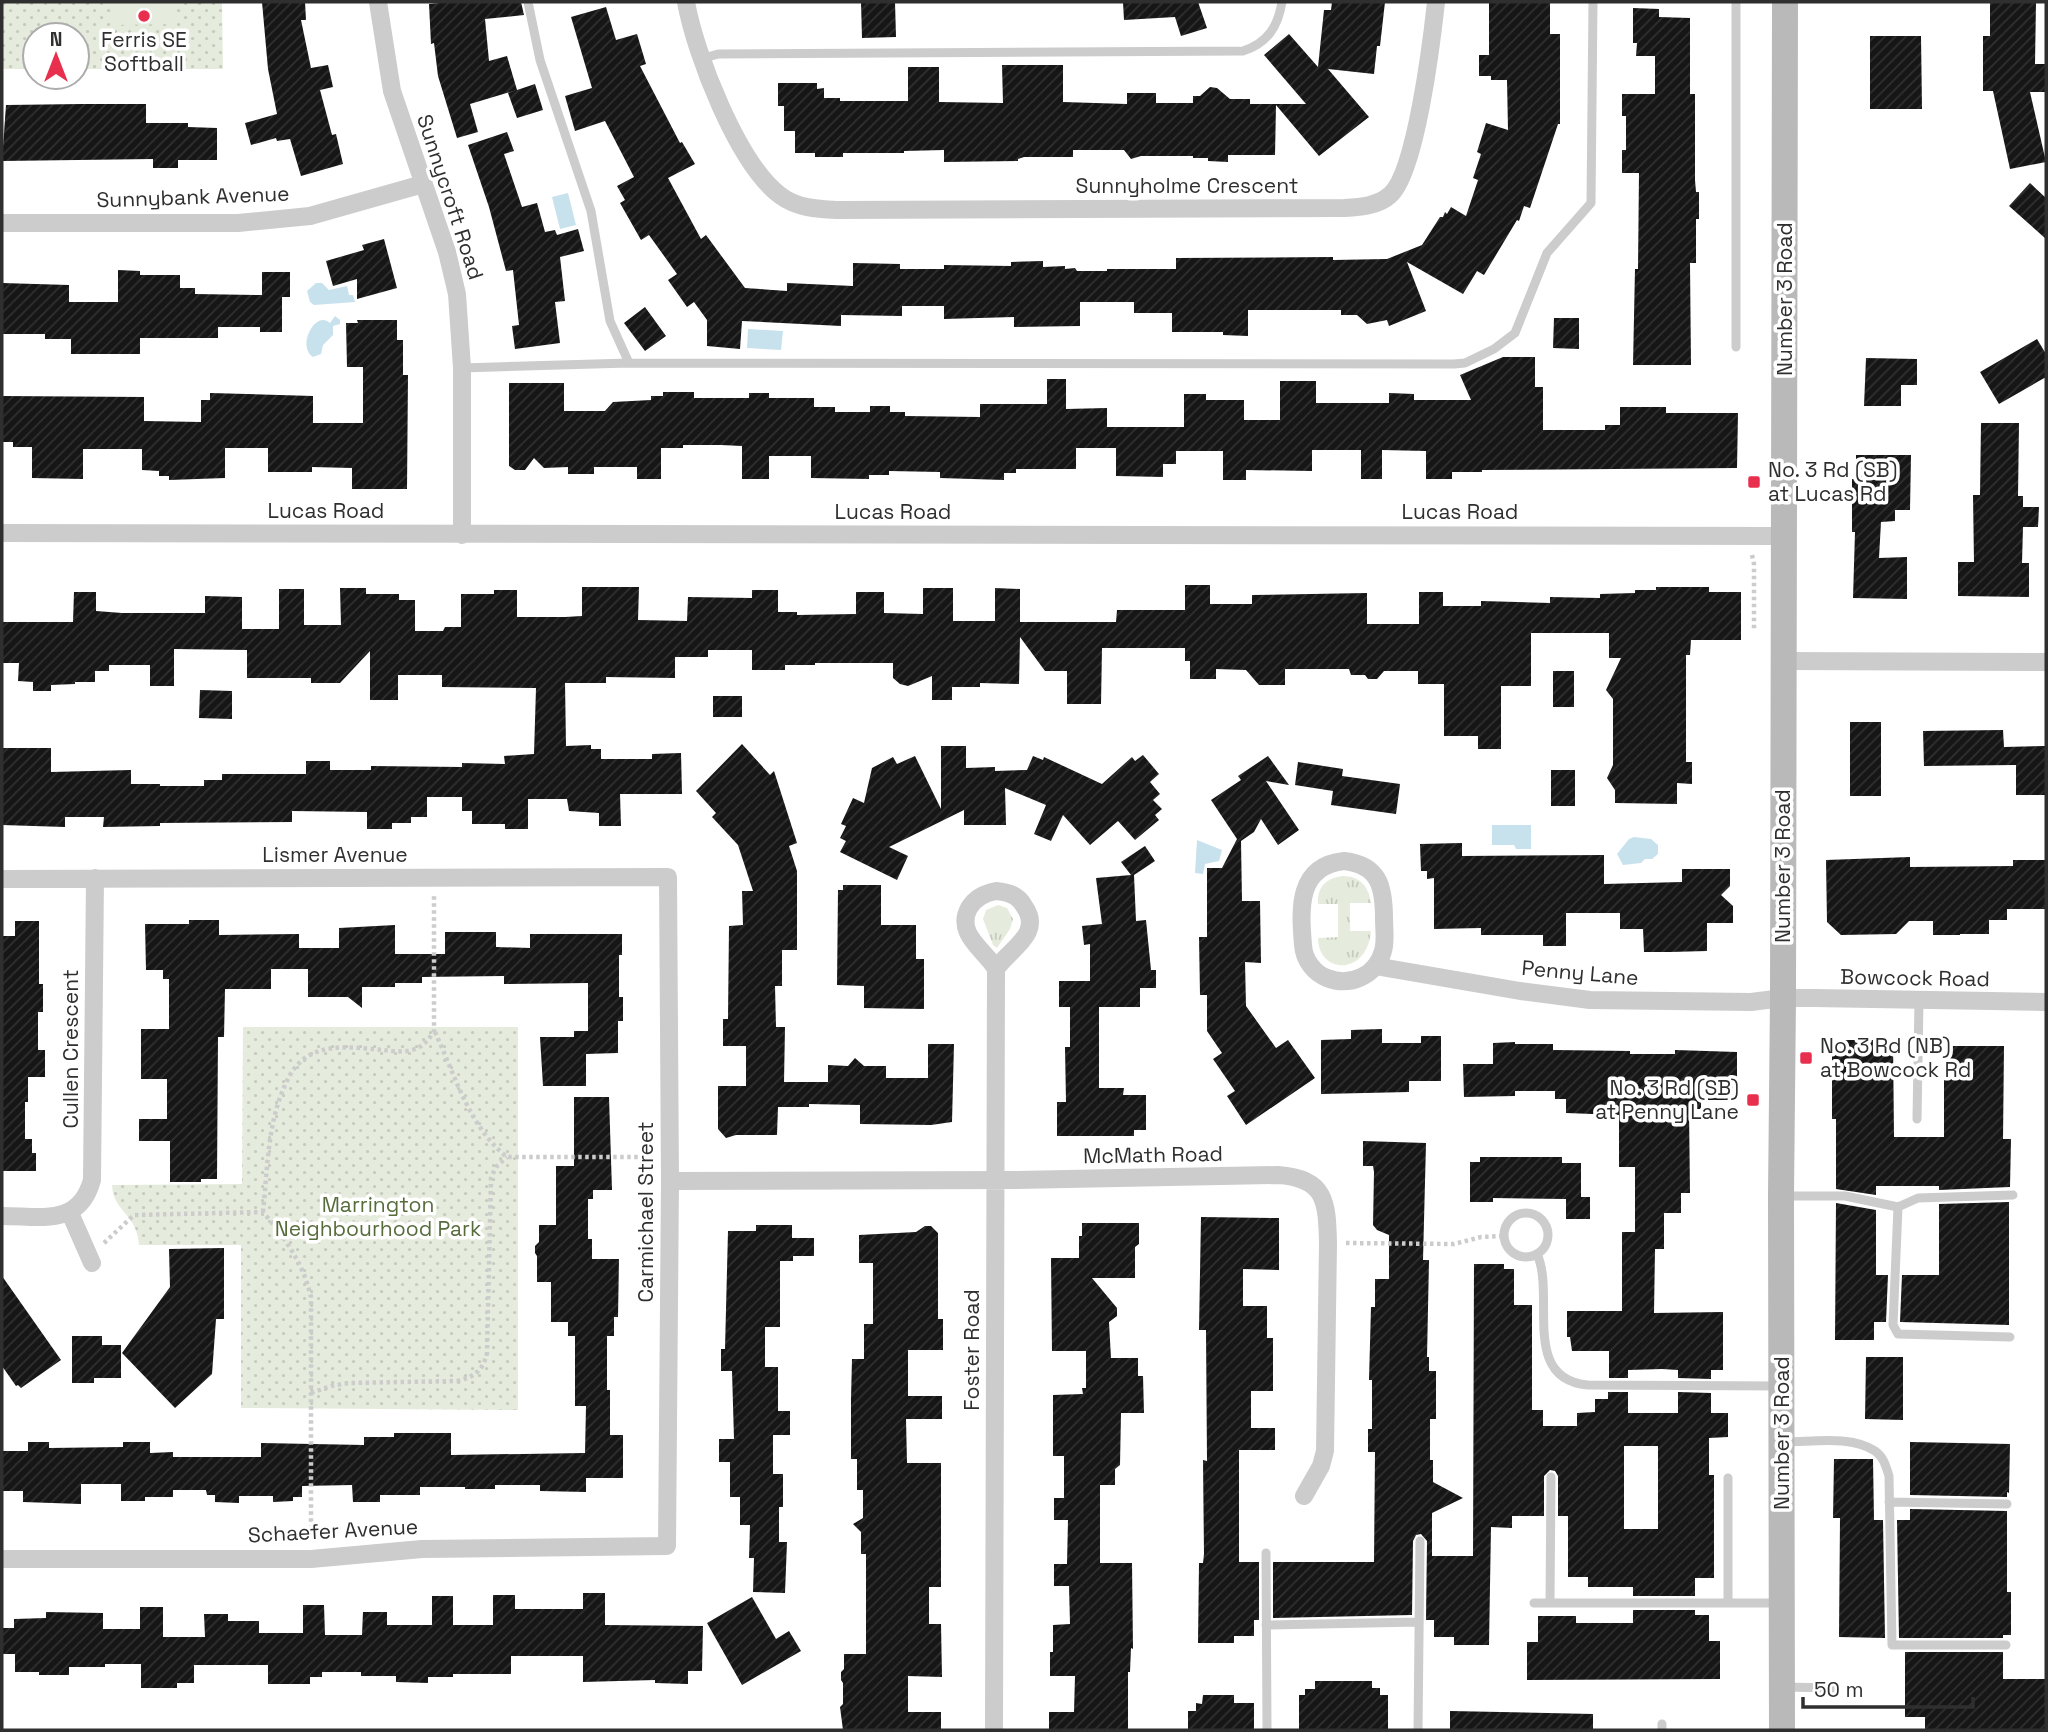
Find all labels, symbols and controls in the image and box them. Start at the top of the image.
marker: Ferris SE Softball [136,8,152,24]
north arrow [21,21,91,91]
place label: Ferris SE Softball [101,26,187,77]
text: N [50,27,62,52]
street label: Sunnycroft Road [411,111,490,283]
street label: Sunnyholme Crescent [1076,172,1298,199]
street label: Sunnybank Avenue [96,180,290,213]
street label: Number 3 Road [1771,222,1798,376]
place label: No. 3 Rd (SB) at Lucas Rd [1768,456,1897,507]
marker: No. 3 Rd (SB) at Lucas Rd [1746,474,1762,490]
street label: Lucas Road [268,497,384,524]
street label: Lucas Road [835,498,951,525]
street label: Lucas Road [1402,498,1518,525]
street label: Number 3 Road [1769,789,1796,943]
street label: Lismer Avenue [262,841,408,868]
street label: Penny Lane [1520,954,1640,991]
street label: Bowcock Road [1840,963,1990,992]
street label: Cullen Crescent [57,969,84,1129]
place label: No. 3 Rd (NB) at Bowcock Rd [1820,1032,1971,1083]
marker: No. 3 Rd (NB) at Bowcock Rd [1798,1050,1814,1066]
place label: No. 3 Rd (SB) at Penny Lane [1595,1074,1739,1125]
marker: No. 3 Rd (SB) at Penny Lane [1745,1092,1761,1108]
street label: Carmichael Street [632,1121,659,1303]
street label: McMath Road [1083,1140,1223,1169]
park label: Marrington Neighbourhood Park [275,1191,481,1242]
street label: Foster Road [958,1289,985,1411]
street label: Number 3 Road [1768,1356,1795,1510]
street label: Schaefer Avenue [247,1513,419,1548]
scale bar [1803,1666,1973,1710]
text: 50 m [1814,1676,1864,1703]

